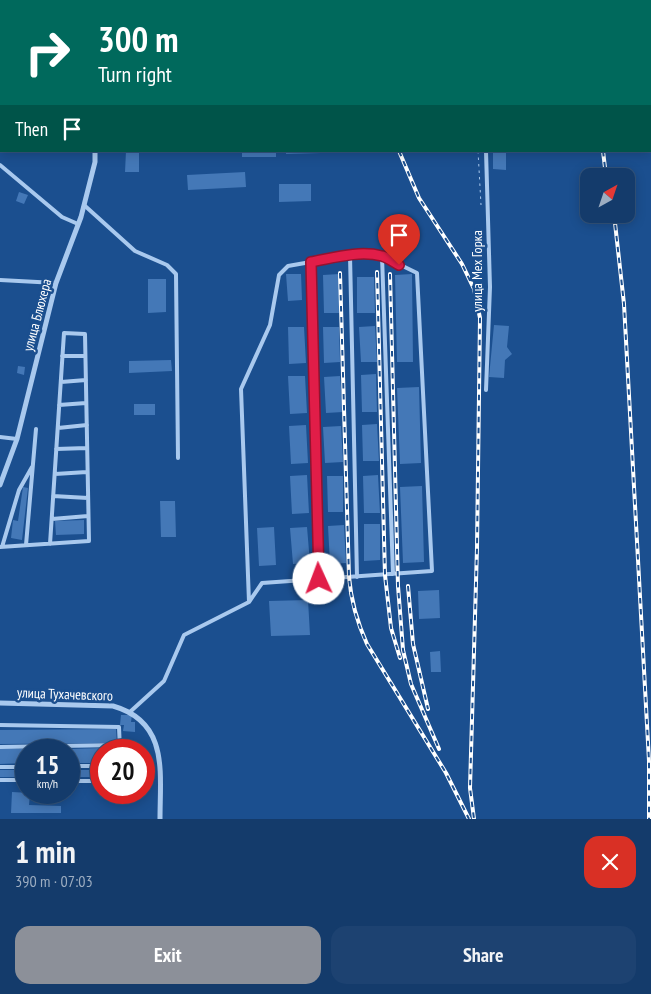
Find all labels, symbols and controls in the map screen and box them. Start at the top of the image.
text: 300 m [98,16,179,62]
icon: right [15,20,80,85]
text: Turn right [98,60,172,88]
icon: arrive [58,115,86,143]
text: Then [15,117,48,141]
north arrow [580,168,635,222]
map controls [580,168,635,223]
pin [378,214,420,265]
icon: arrive [385,221,413,249]
street label: улица Мех Горка [468,230,486,312]
street label: улица Блюхера [19,277,55,353]
position arrow [292,552,344,604]
street label: улица Тухачевского [17,683,113,705]
speed limit sign: 20 [90,739,155,804]
text: 15 [36,749,59,781]
text: km/h [37,776,58,791]
text: 1 min [15,832,76,871]
button: close [584,836,636,888]
text: 390 m · 07:03 [15,871,93,891]
button: Exit [15,926,321,984]
button: Share [331,926,636,984]

